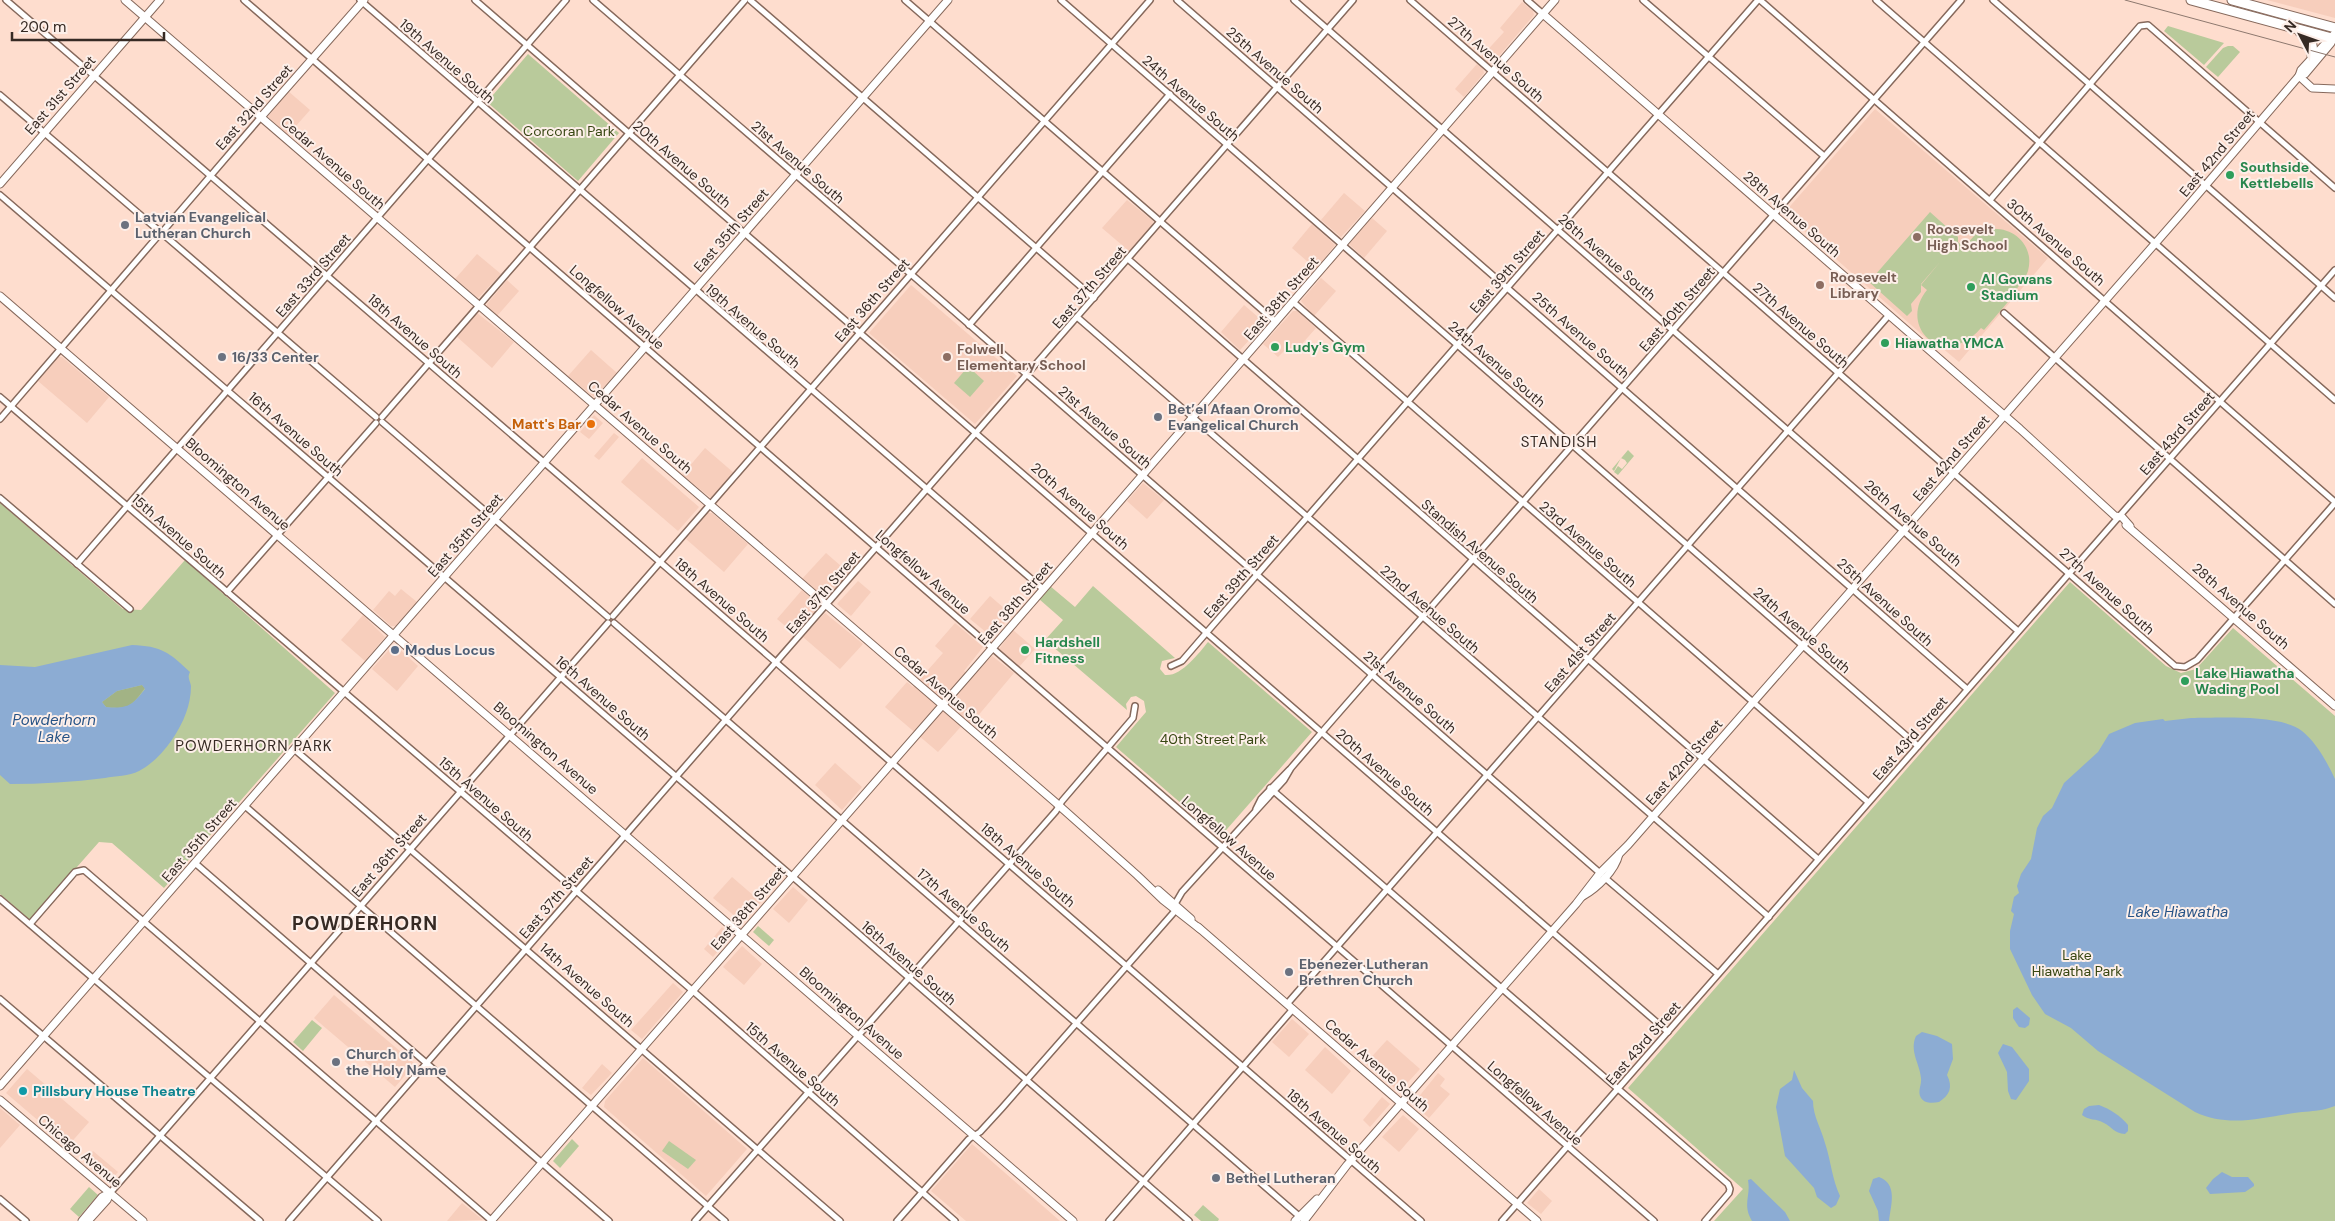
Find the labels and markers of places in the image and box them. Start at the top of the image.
place label: Southside Kettlebells [2240,158,2314,192]
marker: Southside Kettlebells [2224,169,2236,181]
place label: Latvian Evangelical Lutheran Church [135,208,266,242]
marker: Latvian Evangelical Lutheran Church [119,219,131,231]
place label: Roosevelt High School [1927,220,2008,254]
marker: Roosevelt High School [1911,231,1923,243]
place label: Roosevelt Library [1830,268,1897,302]
place label: Al Gowans Stadium [1981,270,2053,304]
marker: Roosevelt Library [1814,279,1826,291]
marker: Al Gowans Stadium [1965,281,1977,293]
place label: Hiawatha YMCA [1895,334,2004,352]
marker: Hiawatha YMCA [1879,337,1891,349]
place label: Ludy's Gym [1285,338,1365,356]
place label: Folwell Elementary School [957,340,1086,374]
marker: Ludy's Gym [1269,341,1281,353]
place label: 16/33 Center [232,348,319,366]
marker: 16/33 Center [216,351,228,363]
marker: Folwell Elementary School [941,351,953,363]
place label: Bet’el Afaan Oromo Evangelical Church [1168,400,1300,434]
marker: Bet’el Afaan Oromo Evangelical Church [1152,411,1164,423]
place label: Matt's Bar [512,415,581,433]
marker: Matt's Bar [585,418,597,430]
place label: Hardshell Fitness [1035,633,1100,667]
place label: Modus Locus [405,641,495,659]
marker: Modus Locus [389,644,401,656]
marker: Hardshell Fitness [1019,644,1031,656]
place label: Lake Hiawatha Wading Pool [2195,664,2294,698]
marker: Lake Hiawatha Wading Pool [2179,675,2191,687]
place label: Ebenezer Lutheran Brethren Church [1299,955,1428,989]
marker: Ebenezer Lutheran Brethren Church [1283,966,1295,978]
place label: Church of the Holy Name [346,1045,446,1079]
marker: Church of the Holy Name [330,1056,342,1068]
place label: Pillsbury House Theatre [33,1082,196,1100]
marker: Pillsbury House Theatre [17,1085,29,1097]
place label: Bethel Lutheran [1226,1169,1336,1187]
marker: Bethel Lutheran [1210,1172,1222,1184]

